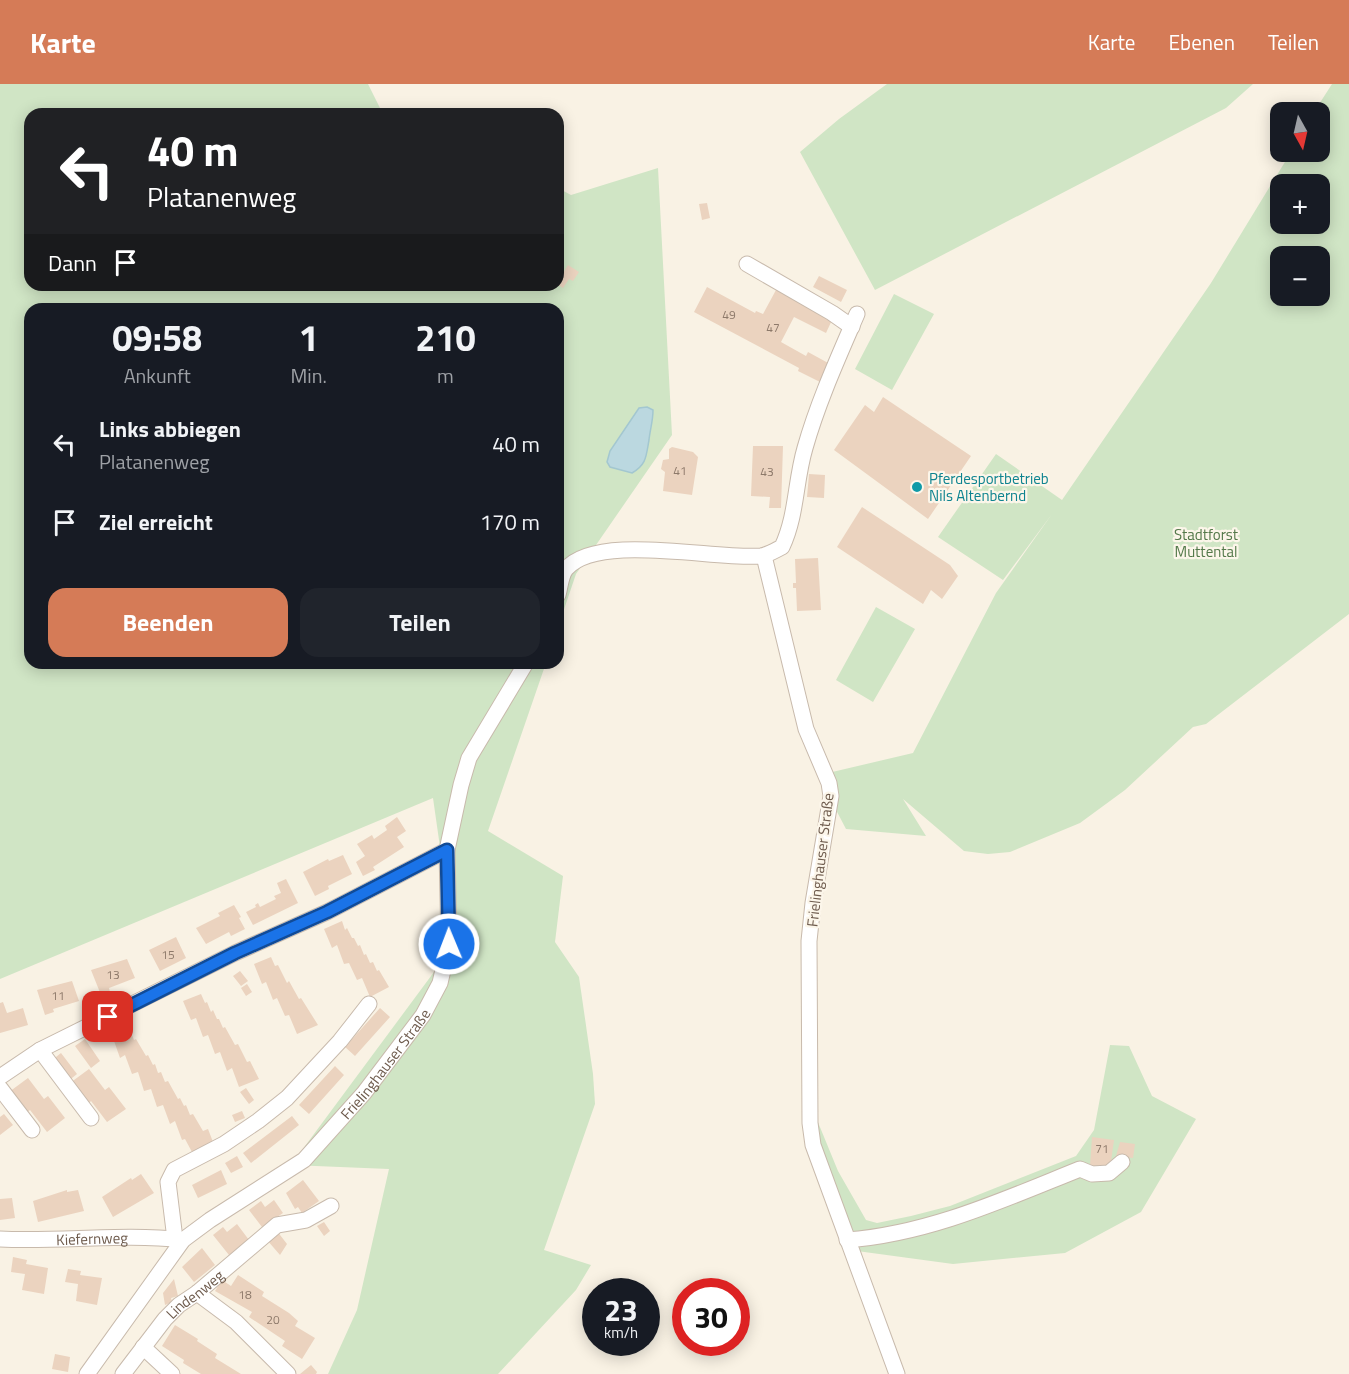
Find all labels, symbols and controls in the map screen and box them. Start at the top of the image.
text: Karte [30,21,96,64]
text: Karte [1088,26,1135,58]
text: Ebenen [1168,26,1235,58]
text: Teilen [1268,26,1319,58]
north arrow [1270,102,1330,162]
map controls [1270,102,1330,306]
text: 40 m [147,118,239,182]
icon: left [48,132,126,210]
button: + [1270,174,1330,234]
text: Platanenweg [147,176,296,217]
text: Dann [48,246,97,280]
icon: arrive [109,246,142,279]
button: − [1270,246,1330,306]
house number: 49 [722,305,736,324]
text: 09:58 [112,310,202,365]
text: 1 [299,310,319,365]
text: 210 [415,310,476,365]
house number: 47 [766,318,780,337]
text: Ankunft [124,360,191,391]
text: Min. [291,360,327,391]
text: m [437,360,454,391]
text: Links abbiegen [99,412,241,446]
text: 40 m [492,427,540,461]
icon: left [48,428,81,461]
text: Platanenweg [99,446,210,477]
house number: 41 [673,461,687,480]
house number: 43 [760,462,774,481]
place label: Pferdesportbetrieb Nils Altenbernd [929,467,1049,507]
marker: Pferdesportbetrieb Nils Altenbernd [910,480,924,494]
text: Ziel erreicht [99,505,213,539]
text: 170 m [480,505,540,539]
icon: arrive [48,506,81,539]
park label: Stadtforst Muttental [1174,523,1239,563]
button: Beenden [48,588,288,657]
button: Teilen [300,588,540,657]
street label: Frielinghauser Straße [800,792,840,928]
position arrow [417,912,481,976]
house number: 15 [161,945,175,964]
house number: 13 [106,965,120,984]
house number: 11 [51,986,65,1005]
pin [82,991,133,1042]
icon: arrive [91,1000,124,1033]
street label: Frielinghauser Straße [334,1004,436,1124]
house number: 71 [1095,1139,1109,1158]
street label: Kiefernweg [56,1226,128,1251]
street label: Lindenweg [160,1264,229,1324]
speed limit sign: 30 [672,1278,750,1356]
house number: 18 [238,1285,252,1304]
text: 23 [604,1287,638,1333]
house number: 20 [266,1310,280,1329]
text: km/h [604,1321,638,1344]

